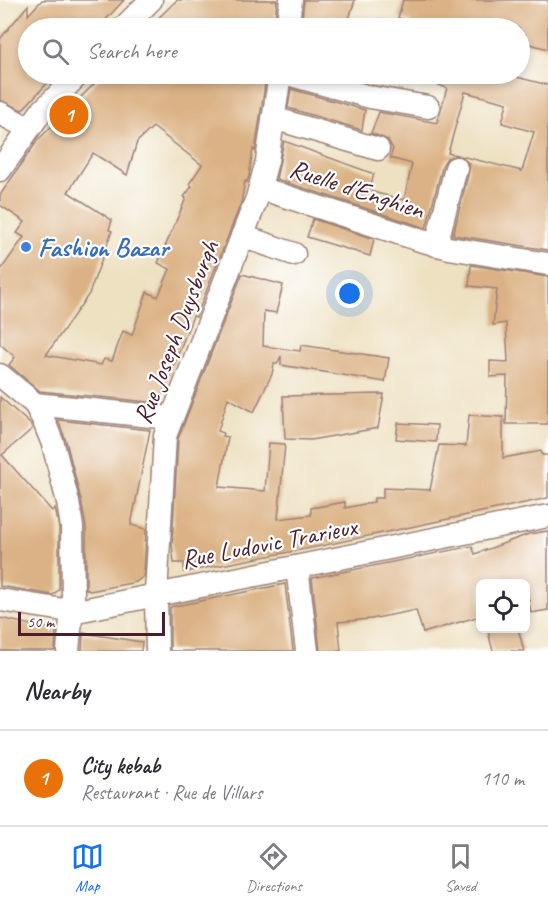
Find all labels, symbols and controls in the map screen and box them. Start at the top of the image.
search box [18,18,530,84]
icon: search [39,35,72,68]
text: Search here [87,37,177,65]
pin: 1 [50,92,88,138]
street label: Ruelle d'Enghien [286,152,430,227]
place label: Fashion Bazar [38,231,171,264]
street label: Rue Joseph Duysburgh [126,235,227,428]
marker: Fashion Bazar [19,240,33,254]
your location [335,279,364,308]
street label: Rue Ludovic Trarieux [178,509,362,576]
map controls [476,579,530,633]
button: locate [476,579,530,633]
scale bar [18,609,165,636]
text: 50 m [27,612,54,632]
text: Nearby [24,674,89,707]
text: City kebab [81,752,160,780]
text: 1 [39,766,48,791]
text: 110 m [481,766,524,791]
text: Restaurant · Rue de Villars [81,780,262,805]
tab: Map [71,840,104,896]
tab: Directions [246,840,302,896]
tab: Saved [444,840,477,896]

